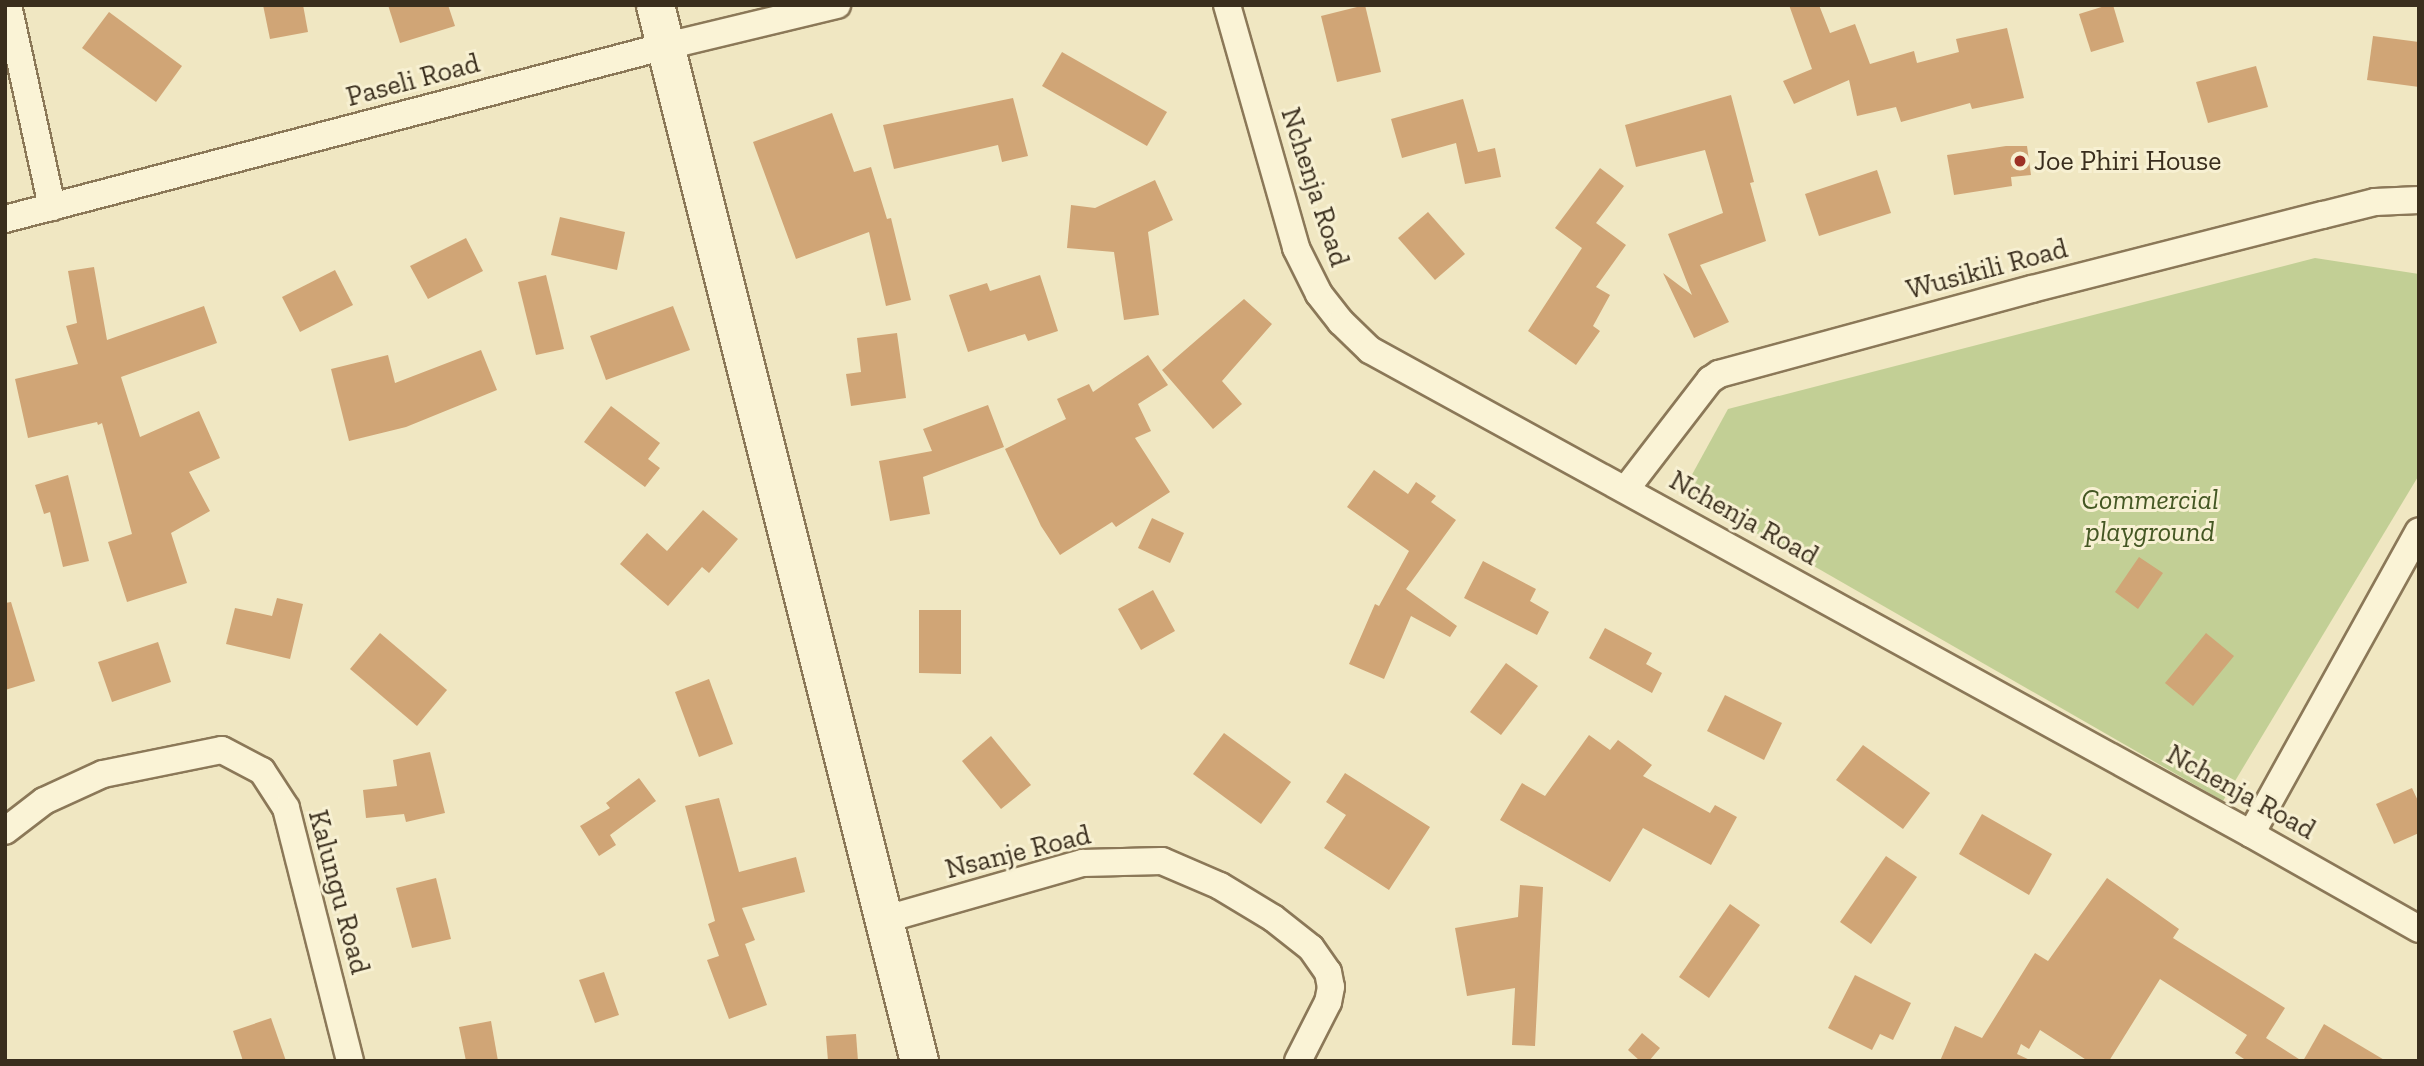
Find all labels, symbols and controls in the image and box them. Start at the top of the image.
street label: Paseli Road [343,46,483,114]
street label: Nchenja Road [1274,103,1356,271]
place label: Joe Phiri House [2034,144,2221,178]
marker: Joe Phiri House [2012,153,2028,169]
street label: Wusikili Road [1903,231,2071,307]
street label: Nchenja Road [1664,463,1824,573]
park label: Commercial playground [2081,483,2219,549]
street label: Nchenja Road [2161,737,2321,847]
street label: Kalungu Road [301,806,377,978]
street label: Nsanje Road [942,818,1094,886]

